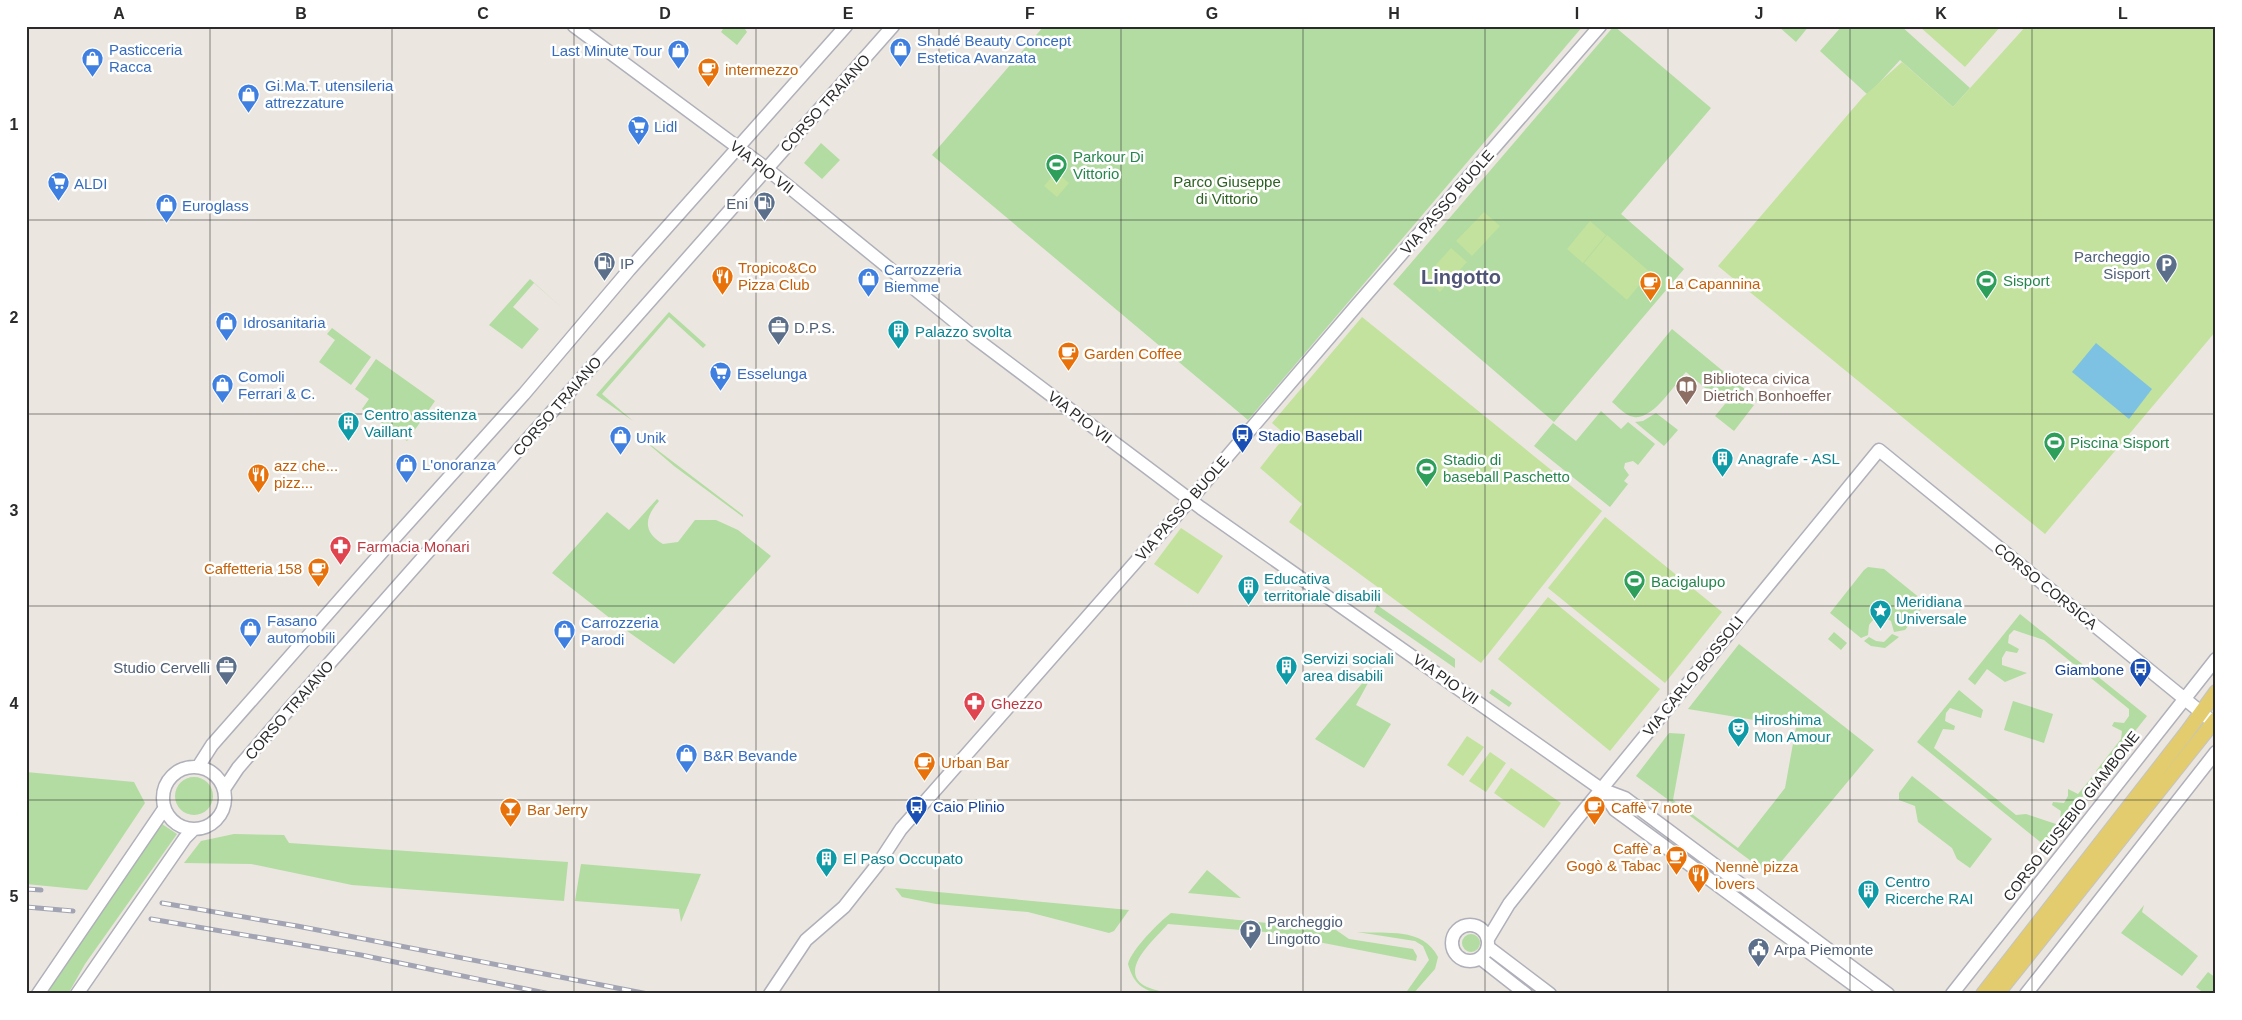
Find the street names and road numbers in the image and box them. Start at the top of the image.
street label: CORSO TRAIANO [777,51,873,155]
street label: VIA PIO VII [727,137,797,197]
street label: VIA PASSO BUOLE [1397,146,1497,258]
street label: CORSO TRAIANO [509,353,605,459]
street label: VIA PIO VII [1045,387,1115,447]
street label: VIA PASSO BUOLE [1132,452,1232,564]
street label: CORSO CORSICA [1991,539,2101,633]
street label: VIA CARLO BOSSOLI [1639,613,1747,739]
street label: VIA PIO VII [1410,650,1482,708]
street label: CORSO TRAIANO [241,657,337,763]
street label: CORSO EUSEBIO GIAMBONE [1999,728,2143,904]

